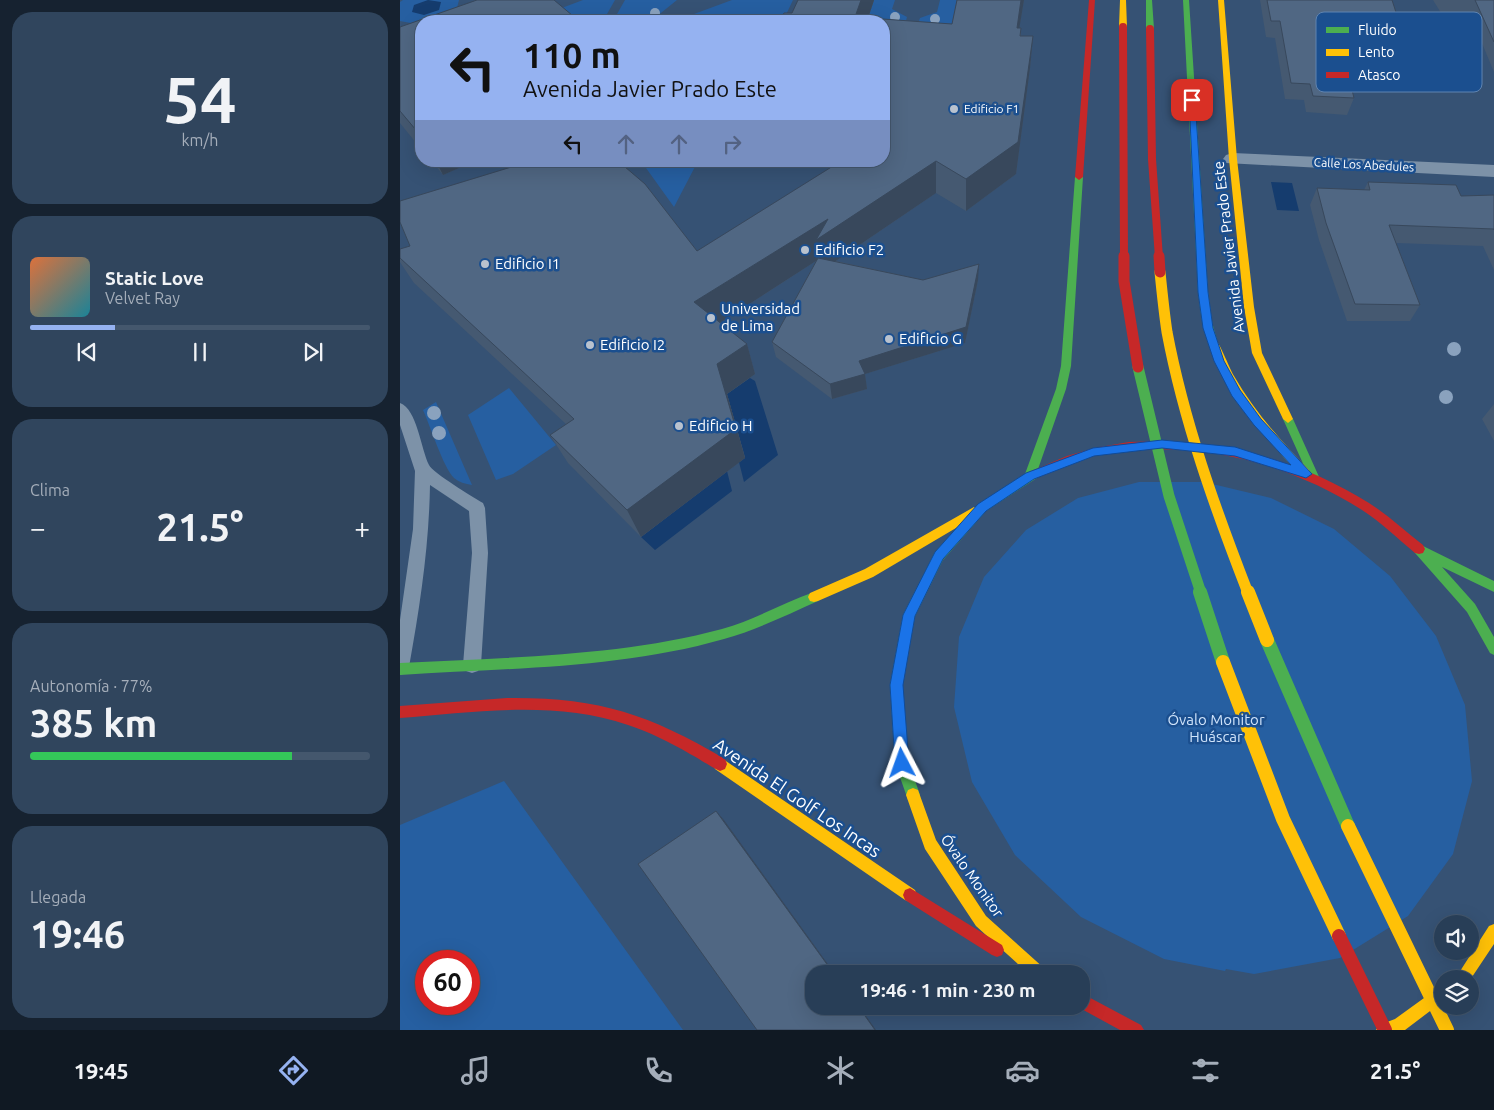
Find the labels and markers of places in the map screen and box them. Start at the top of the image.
pin [1171,79,1213,121]
place label: Edificio F1 [964,102,1019,115]
marker: Edificio F1 [948,103,960,115]
place label: Edificio F2 [815,241,884,258]
marker: Edificio F2 [799,244,811,256]
place label: Edificio I1 [495,255,560,272]
marker: Edificio I1 [479,258,491,270]
place label: Universidad de Lima [721,300,800,334]
marker: Universidad de Lima [705,312,717,324]
place label: Edificio G [899,330,962,347]
marker: Edificio G [883,333,895,345]
place label: Edificio I2 [600,336,665,353]
marker: Edificio I2 [584,339,596,351]
place label: Edificio H [689,417,752,434]
marker: Edificio H [673,420,685,432]

